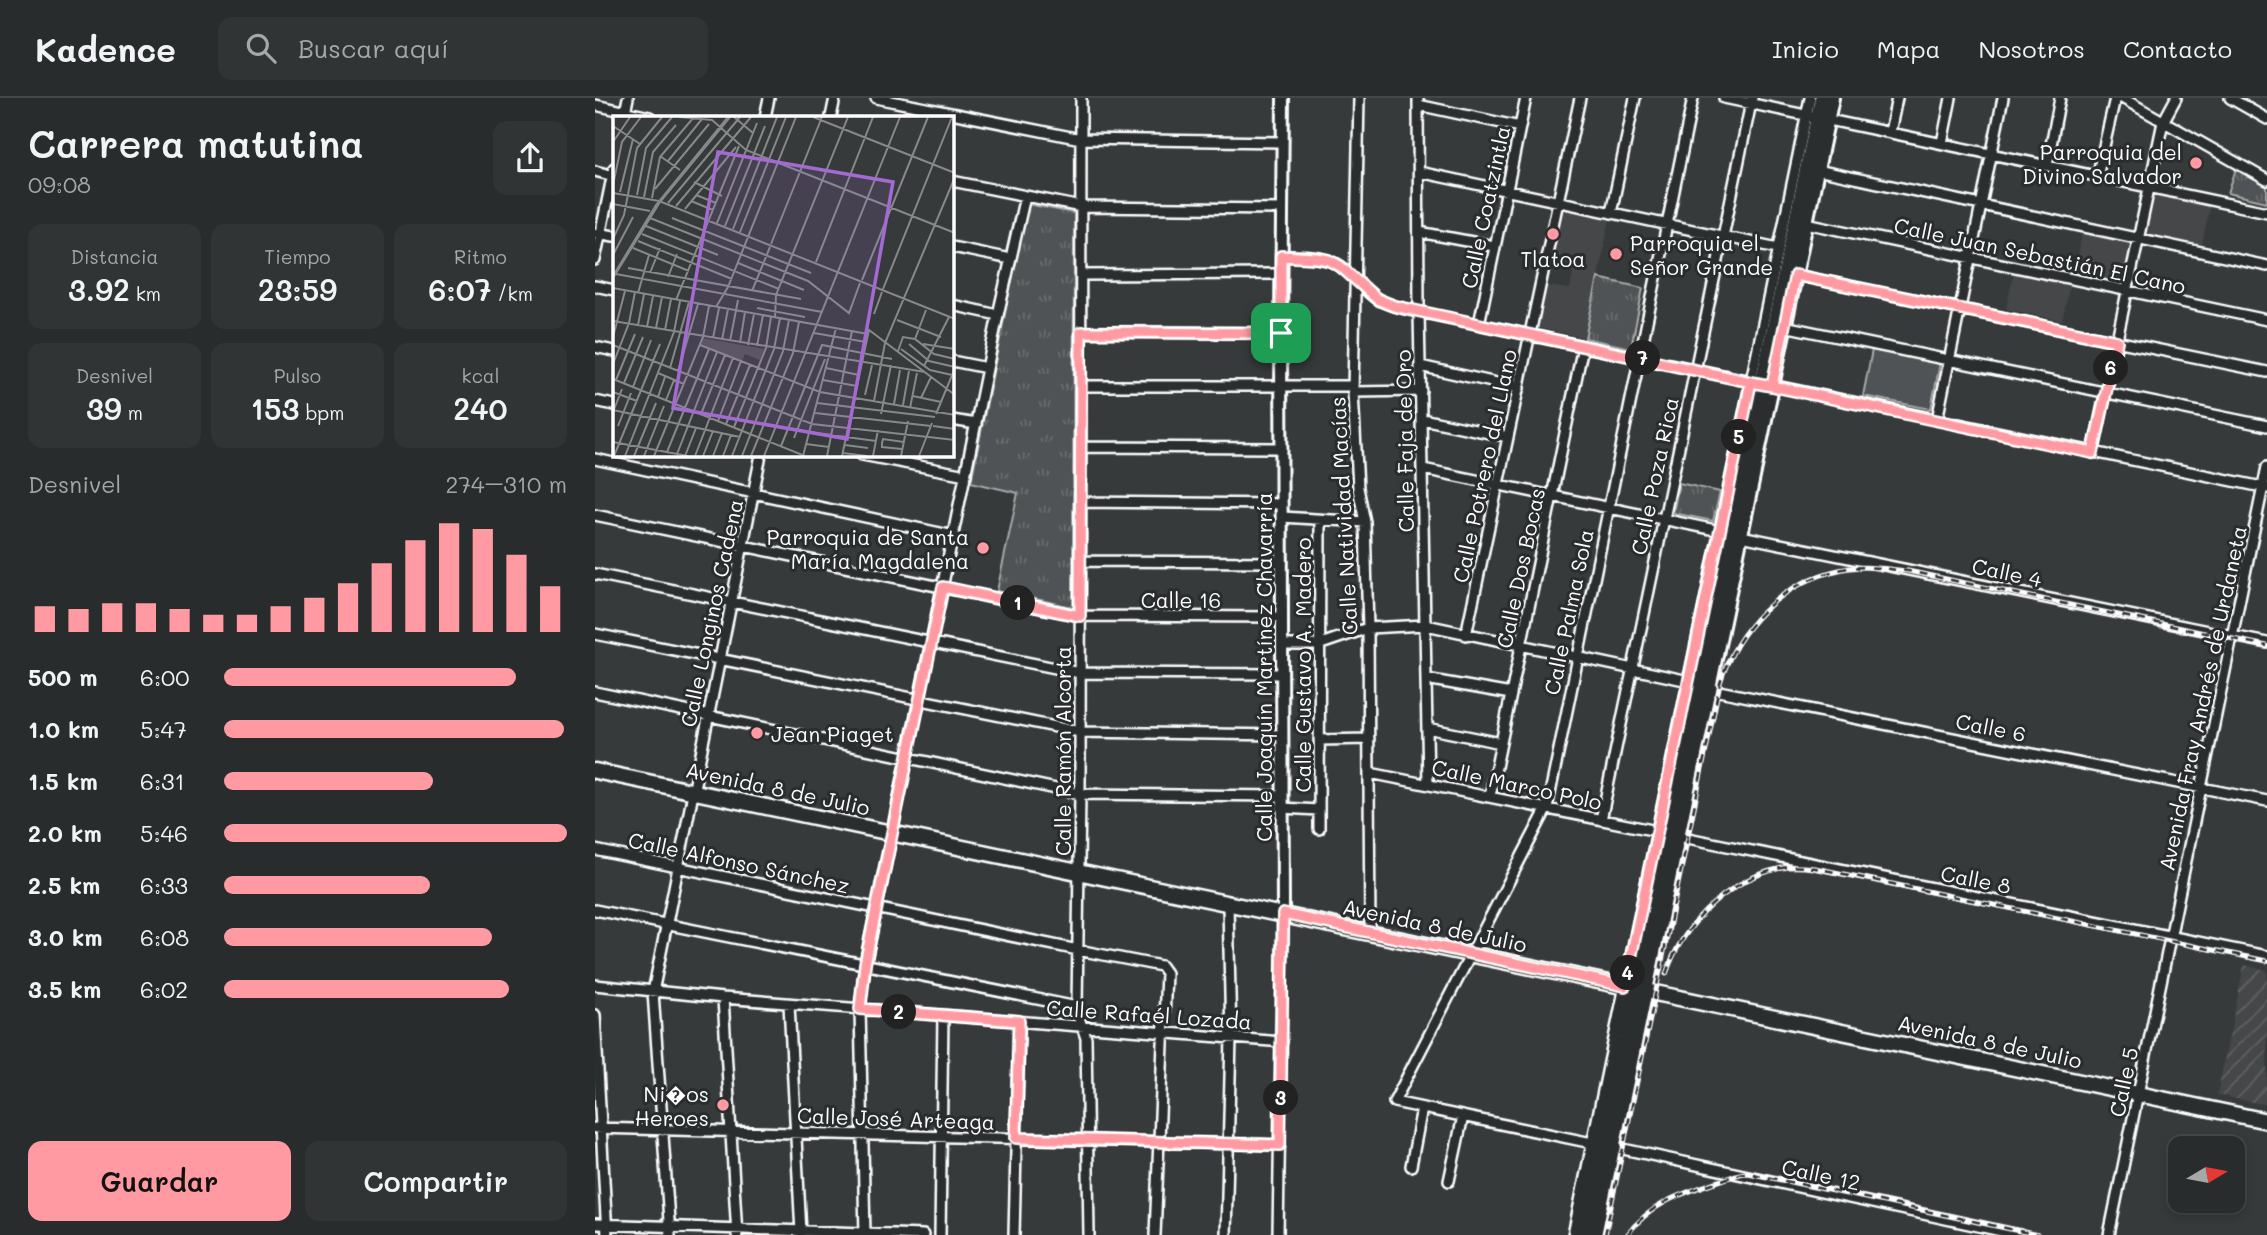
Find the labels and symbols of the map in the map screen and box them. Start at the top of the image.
inset map [613,116,954,457]
street label: Calle Coatzintla [1455,123,1515,291]
place label: Parroquia del Divino Salvador [2022,138,2182,189]
marker: Parroquia del Divino Salvador [2188,155,2204,171]
street label: Calle Juan Sebastián El Cano [1892,211,2188,299]
marker: Tlatoa [1545,226,1561,242]
place label: Parroquia el Señor Grande [1630,229,1773,280]
place label: Tlatoa [1521,245,1585,272]
marker: Parroquia el Señor Grande [1608,246,1624,262]
pin [1251,303,1311,363]
pin: 7 [1625,341,1661,376]
street label: Calle Potrero del Llano [1446,347,1522,585]
street label: Calle Faja de Oro [1389,349,1419,533]
pin: 6 [2093,350,2129,386]
street label: Calle Poza Rica [1624,395,1684,557]
street label: Calle Natividad Macías [1323,396,1363,636]
pin: 5 [1721,420,1757,454]
street label: Calle Dos Bocas [1490,485,1550,651]
street label: Calle Joaquín Martínez Chavarría [1250,492,1277,842]
street label: Calle Longinos Cadena [674,497,748,729]
place label: Parroquia de Santa María Magdalena [766,523,969,574]
street label: Avenida Fray Andrés de Urdaneta [2152,523,2252,873]
street label: Calle Palma Sola [1537,527,1599,697]
street label: Calle Gustavo A. Madero [1289,538,1316,792]
marker: Parroquia de Santa María Magdalena [975,540,991,556]
street label: Calle 4 [1970,551,2045,593]
pin: 1 [1001,586,1035,620]
street label: Calle 16 [1141,586,1221,613]
street label: Calle Ramón Alcorta [1049,646,1076,856]
street label: Calle 6 [1954,707,2028,747]
place label: Jean Piaget [771,720,894,747]
marker: Jean Piaget [749,725,765,741]
street label: Calle Marco Polo [1429,753,1605,815]
street label: Avenida 8 de Julio [684,755,872,821]
street label: Calle Alfonso Sánchez [626,825,852,899]
street label: Calle 8 [1939,859,2013,899]
street label: Avenida 8 de Julio [1341,892,1529,958]
pin: 4 [1611,956,1645,990]
street label: Calle Rafaél Lozada [1045,993,1253,1035]
pin: 2 [881,995,917,1030]
street label: Avenida 8 de Julio [1896,1008,2084,1074]
street label: Calle 5 [2102,1045,2144,1119]
place label: Ni�os Heroes [635,1080,709,1131]
pin: 3 [1263,1080,1299,1116]
marker: Ni�os Heroes [715,1097,731,1113]
street label: Calle José Arteaga [797,1101,995,1135]
north arrow [2168,1136,2245,1213]
street label: Calle 12 [1779,1153,1863,1195]

